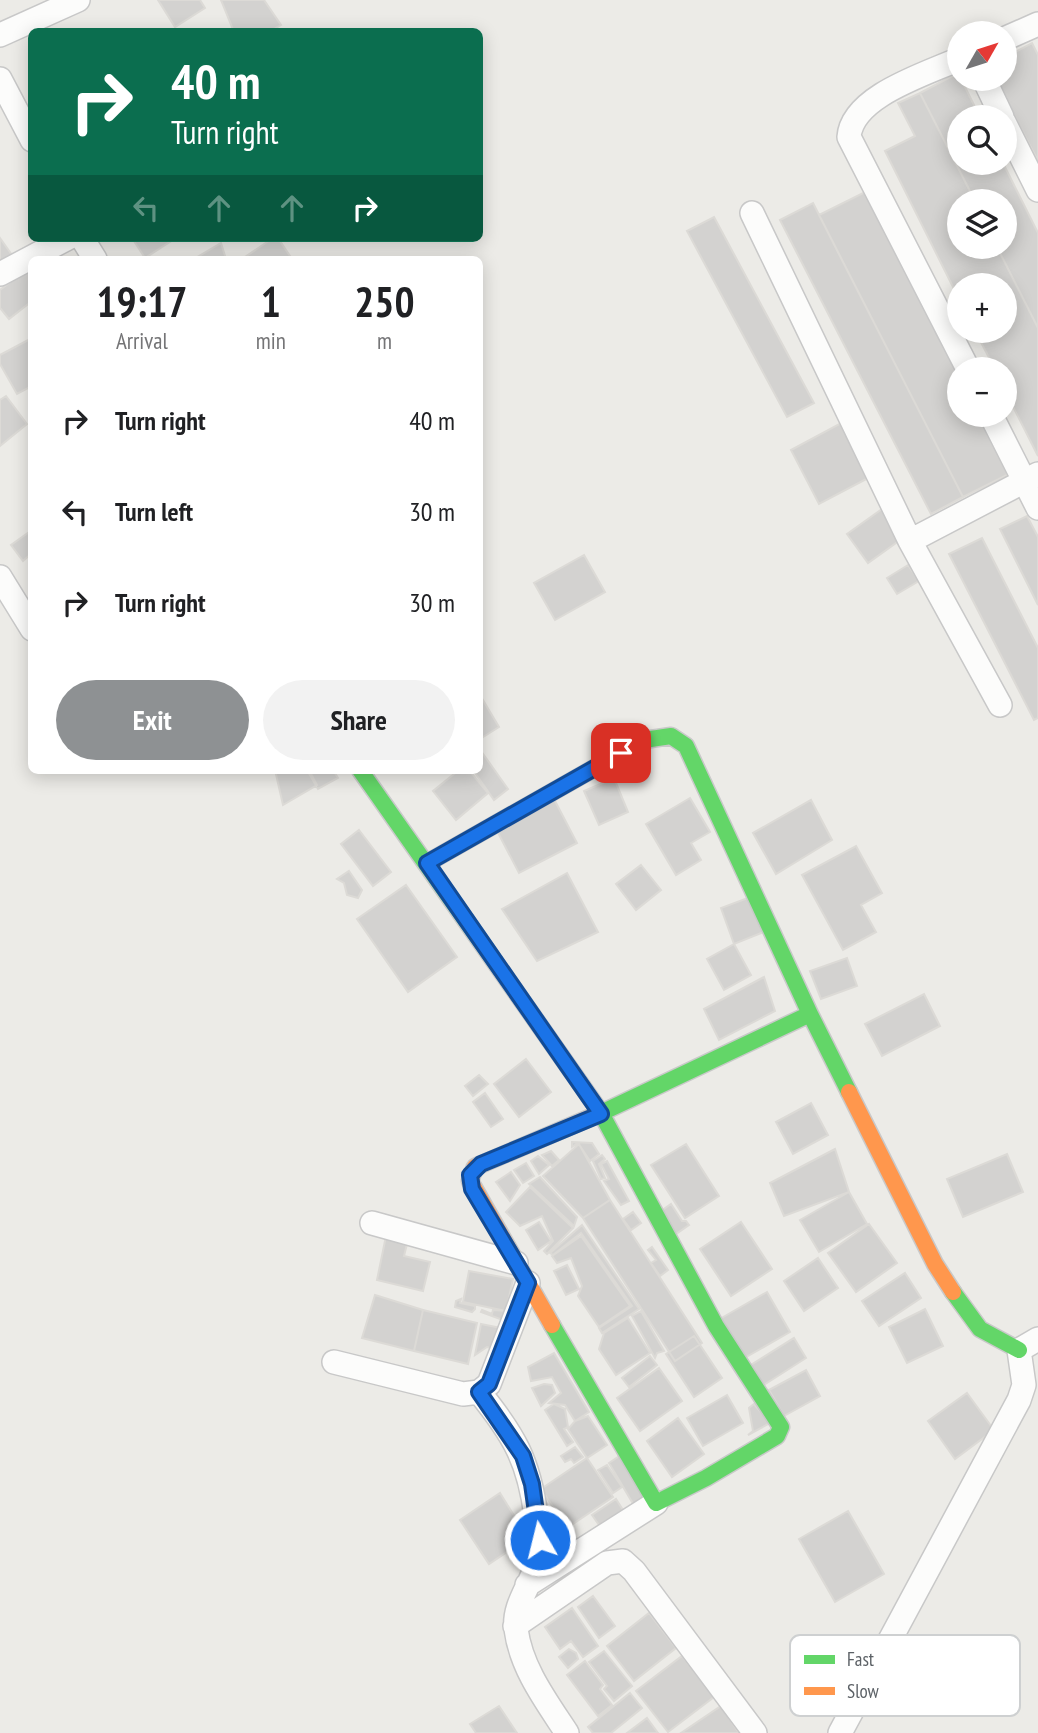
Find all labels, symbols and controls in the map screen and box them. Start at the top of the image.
north arrow [947,21,1017,91]
map controls [947,21,1017,427]
text: 40 m [171,49,260,113]
icon: right [56,56,147,147]
button: search [947,105,1017,175]
text: Turn right [171,111,279,153]
icon: left [127,189,165,227]
icon: ahead [200,189,238,227]
icon: ahead [273,189,311,227]
icon: right [346,189,384,227]
button: layers [947,189,1017,259]
button: + [947,273,1017,343]
text: 19:17 [96,274,187,329]
text: 1 [261,274,281,329]
text: 250 [354,274,415,329]
text: Arrival [116,326,168,355]
text: min [256,326,286,355]
text: m [377,326,392,355]
button: − [947,357,1017,427]
icon: right [56,402,94,440]
text: Turn right [115,404,206,437]
text: 40 m [409,404,455,437]
icon: left [56,493,94,531]
text: Turn left [115,495,193,528]
text: 30 m [409,495,455,528]
icon: right [56,584,94,622]
text: Turn right [115,586,206,619]
text: 30 m [409,586,455,619]
button: Exit [56,680,249,760]
button: Share [263,680,455,760]
pin [591,723,651,783]
icon: arrive [602,734,640,772]
position arrow [503,1503,577,1577]
legend [790,1635,1020,1716]
text: Fast [847,1647,875,1671]
text: Slow [847,1679,880,1703]

